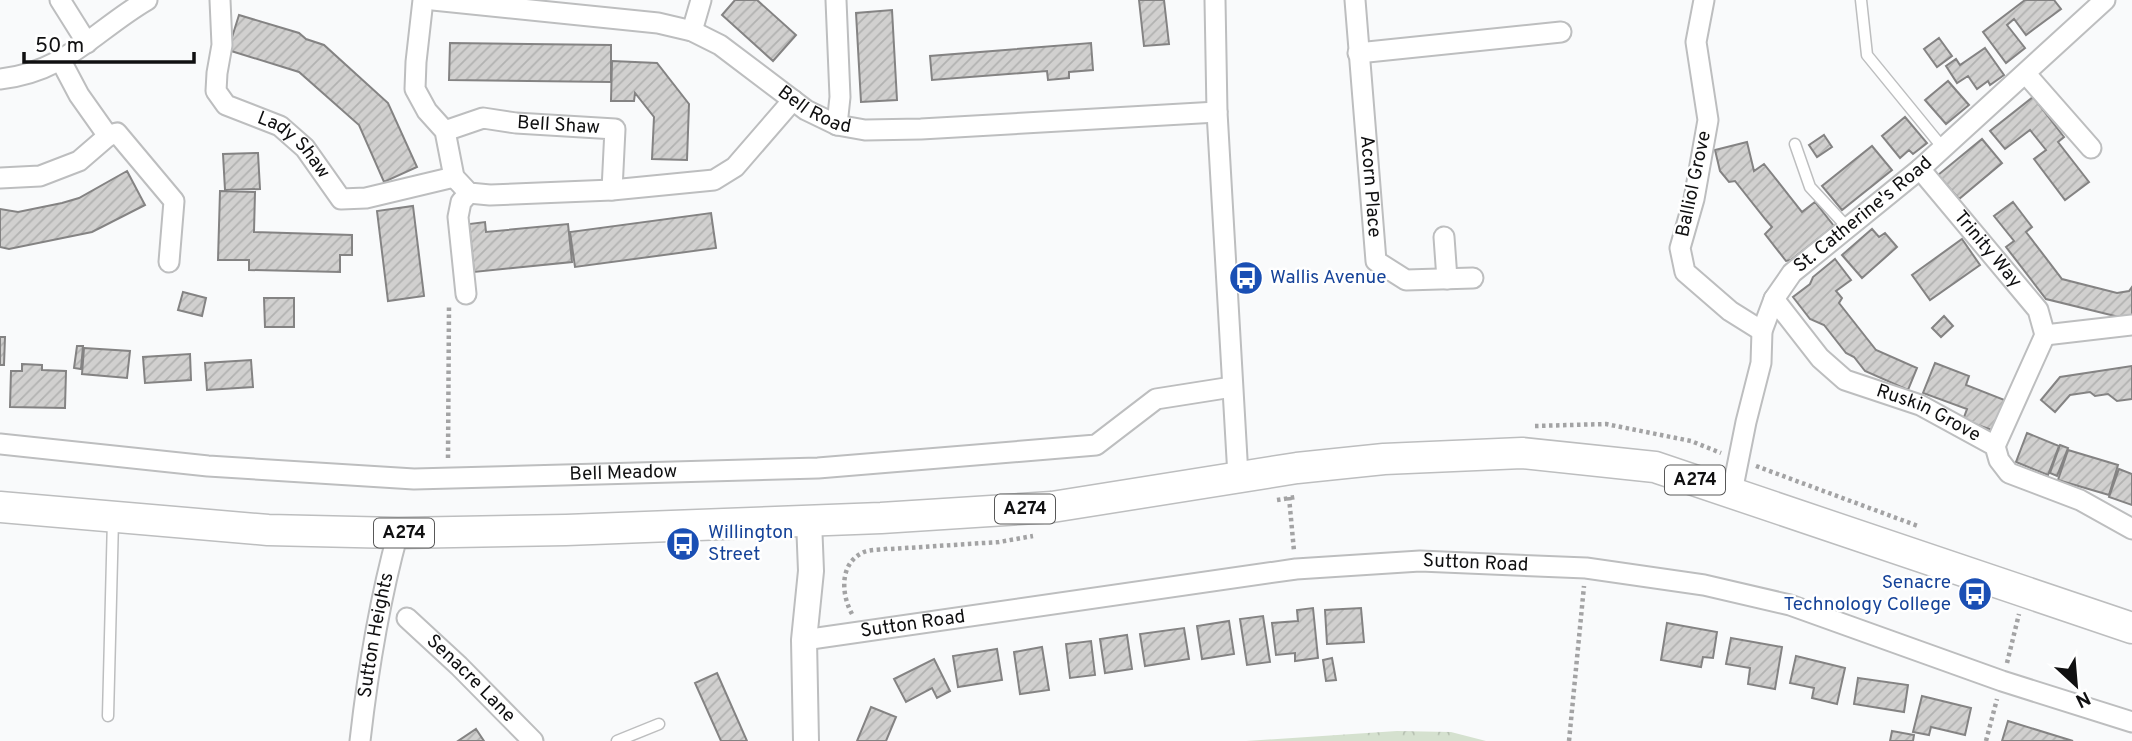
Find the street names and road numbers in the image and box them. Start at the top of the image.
street label: Bell Road [773,81,853,139]
street label: Lady Shaw [254,106,335,183]
street label: Bell Shaw [516,111,600,140]
street label: Balliol Grove [1671,129,1717,239]
street label: Acorn Place [1354,134,1386,238]
street label: St. Catherine's Road [1789,151,1938,279]
street label: Trinity Way [1948,206,2027,293]
street label: Ruskin Grove [1873,379,1985,448]
street label: Bell Meadow [569,460,678,487]
road number: A274 [1665,466,1725,494]
road number: A274 [995,494,1055,524]
road number: A274 [374,518,434,548]
street label: Sutton Road [1422,549,1529,578]
street label: Sutton Heights [353,570,400,700]
street label: Sutton Road [859,605,967,644]
street label: Senacre Lane [421,630,520,728]

